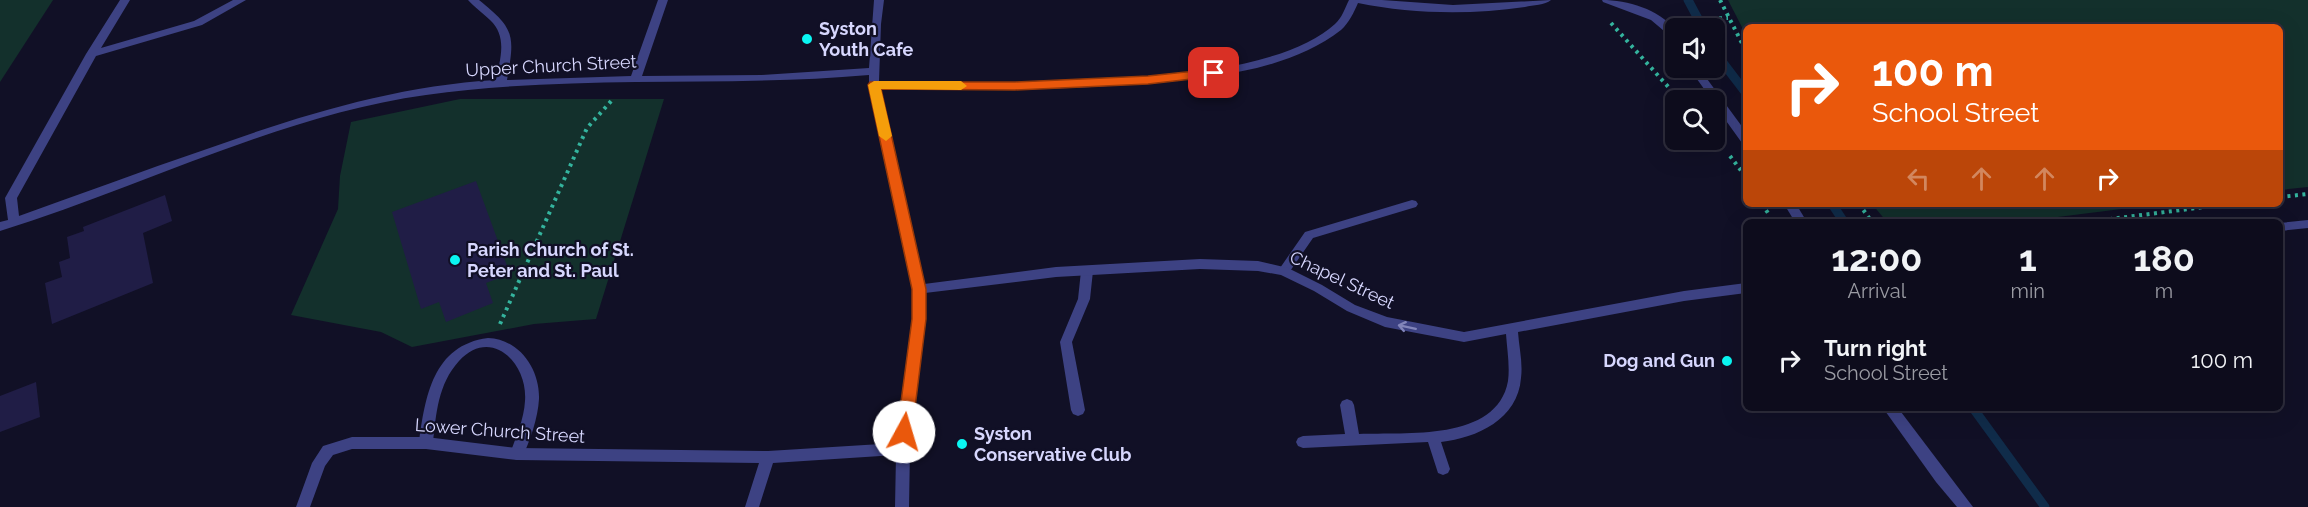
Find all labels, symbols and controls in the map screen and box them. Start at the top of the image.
place label: Syston Youth Cafe [819,18,914,60]
map controls [1665,18,1725,150]
button: sound [1665,18,1725,78]
marker: Syston Youth Cafe [800,32,814,46]
pin [1188,47,1239,98]
text: 100 m [1872,47,1994,96]
icon: right [1773,48,1851,126]
street label: Upper Church Street [465,51,637,80]
icon: arrive [1197,56,1230,89]
button: search [1665,90,1725,150]
text: School Street [1872,97,2039,128]
icon: left [1902,162,1935,195]
icon: ahead [1965,162,1998,195]
icon: ahead [2028,162,2061,195]
icon: right [2091,162,2124,195]
text: 12:00 [1831,237,1922,279]
text: 1 [2019,237,2037,279]
text: 180 [2133,237,2195,279]
place label: Parish Church of St. Peter and St. Paul [467,239,634,281]
street label: Chapel Street [1286,246,1398,313]
marker: Parish Church of St. Peter and St. Paul [448,253,462,267]
text: Arrival [1847,279,1906,303]
text: min [2011,279,2045,303]
text: m [2155,279,2173,303]
one-way arrow [1398,321,1417,332]
text: Turn right [1824,335,1927,361]
icon: right [1773,344,1806,377]
text: 100 m [2191,347,2253,373]
place label: Dog and Gun [1603,350,1715,371]
marker: Dog and Gun [1720,354,1734,368]
text: School Street [1824,361,1948,385]
position arrow [872,400,936,464]
street label: Lower Church Street [414,414,586,447]
place label: Syston Conservative Club [974,423,1131,465]
marker: Syston Conservative Club [955,437,969,451]

